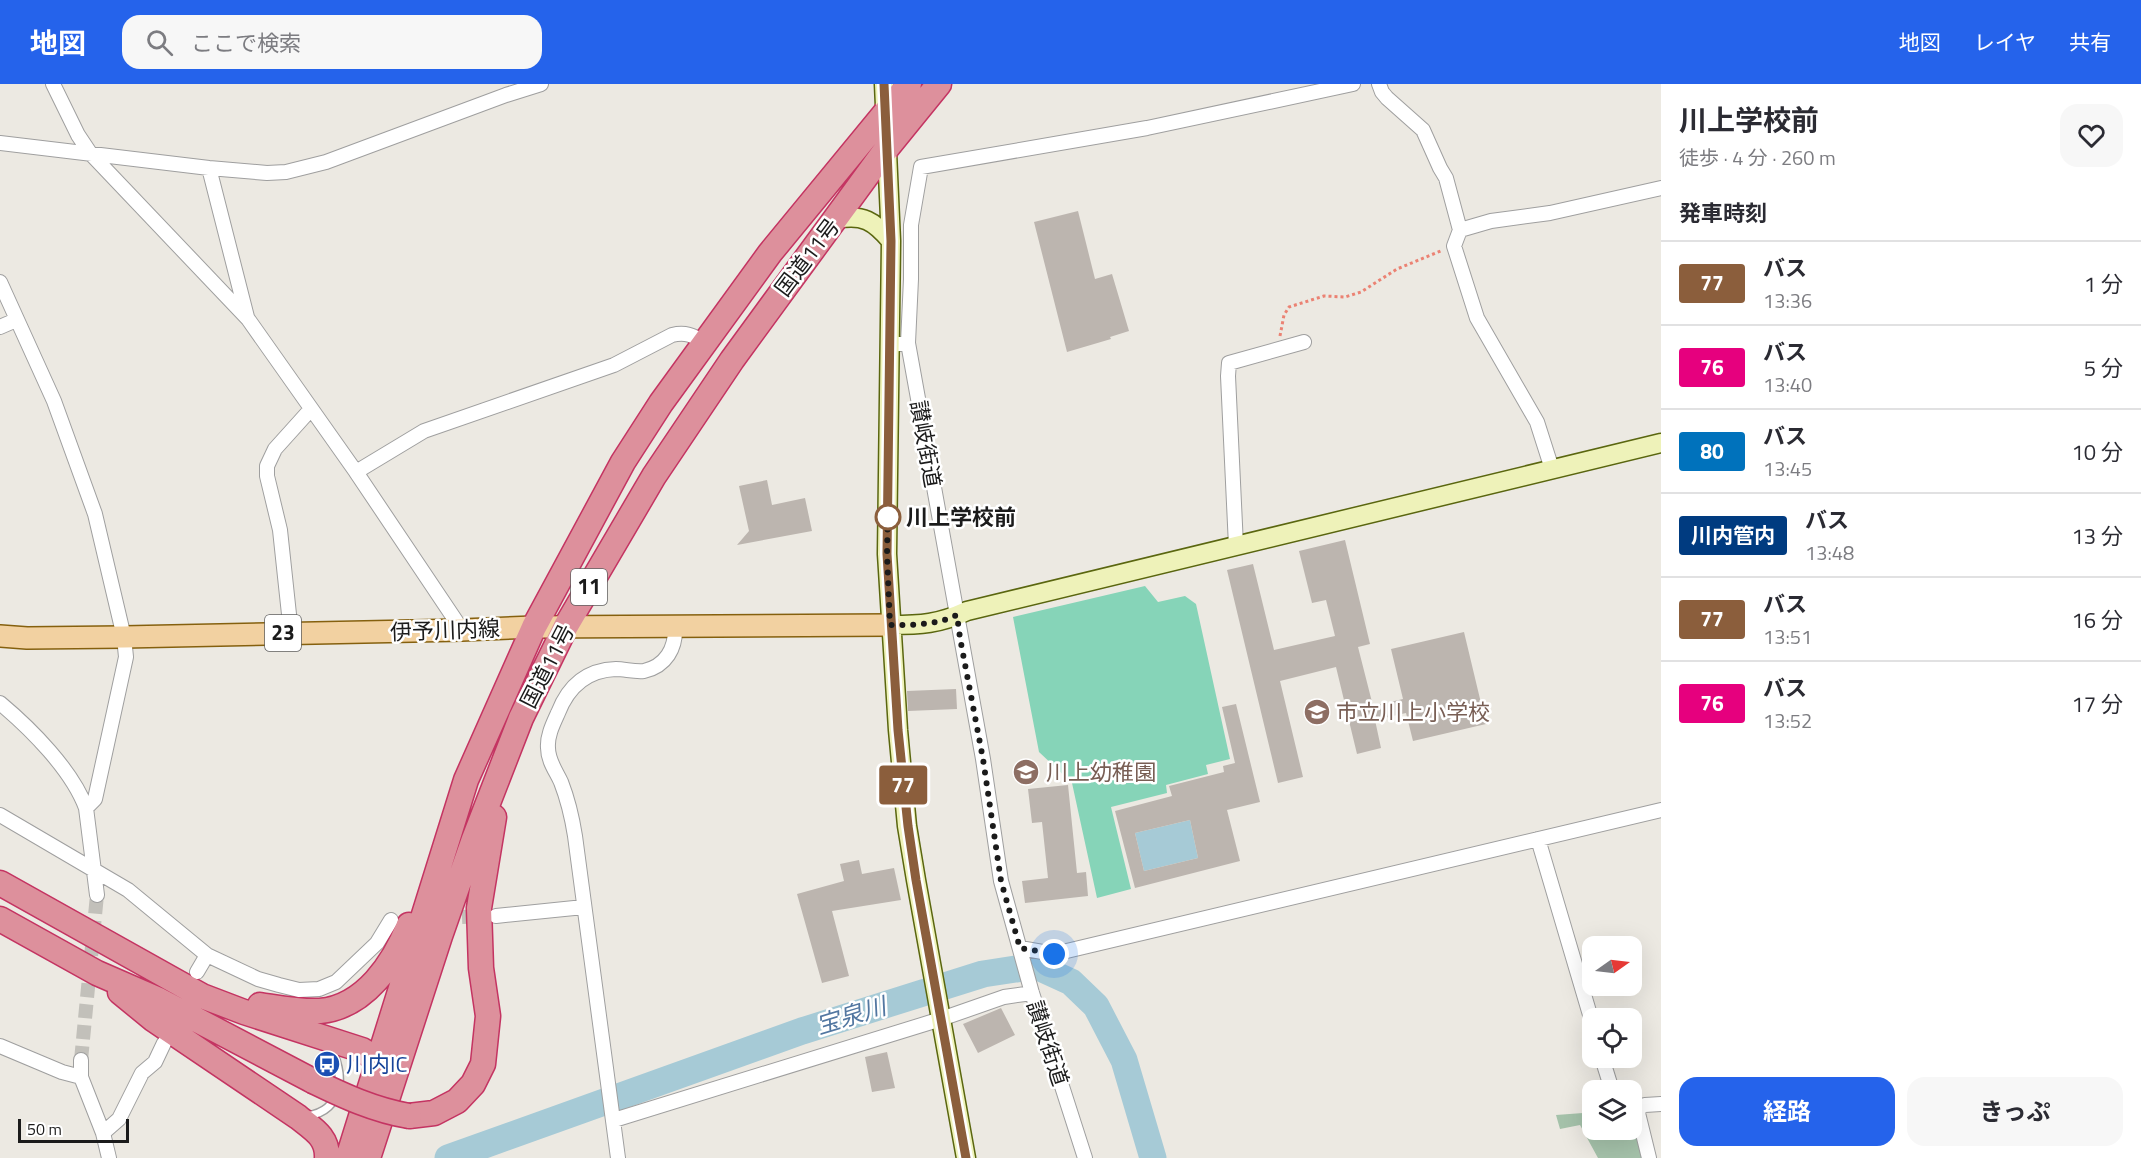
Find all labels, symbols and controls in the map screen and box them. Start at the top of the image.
search box [122,15,542,69]
text: 地図 [30,21,86,64]
icon: search [143,26,176,59]
text: ここで検索 [191,26,301,60]
text: 地図 [1899,26,1941,58]
text: レイヤ [1974,26,2036,58]
text: 共有 [2069,26,2111,58]
text: 川上学校前 [1679,98,1819,141]
button: heart [2060,104,2123,167]
text: 徒歩 · 4 分 · 260 m [1679,142,1836,173]
text: 発車時刻 [1679,196,1767,230]
street label: 国道11号 [766,211,848,303]
text: バス [1763,251,1807,285]
text: 77 [1700,267,1724,299]
text: 1 分 [2084,267,2123,301]
text: 13:36 [1763,285,1812,316]
text: バス [1763,335,1807,369]
text: 76 [1700,351,1724,383]
text: 5 分 [2084,351,2123,385]
text: 13:40 [1763,369,1812,400]
street label: 讃岐街道 [902,398,950,490]
text: バス [1763,419,1807,453]
text: 80 [1700,435,1724,467]
text: 10 分 [2072,435,2123,469]
text: 13:45 [1763,453,1812,484]
place label: 川上学校前 [906,500,1016,534]
text: バス [1805,503,1849,537]
marker: 川上学校前 [875,504,901,530]
text: 川内管内 [1691,519,1775,551]
text: 13 分 [2072,519,2123,553]
text: 13:48 [1805,537,1854,568]
road number: 11 [571,569,607,605]
text: バス [1763,587,1807,621]
text: 77 [1700,603,1724,635]
text: 16 分 [2072,603,2123,637]
street label: 伊予川内線 [389,611,501,649]
road number: 23 [265,615,301,651]
street label: 国道11号 [511,618,583,714]
text: 13:51 [1763,621,1812,652]
text: バス [1763,671,1807,705]
text: 76 [1700,687,1724,719]
text: 17 分 [2072,687,2123,721]
place label: 市立川上小学校 [1336,695,1490,729]
school or university icon: 市立川上小学校 [1302,697,1332,727]
text: 13:52 [1763,705,1812,736]
place label: 川上幼稚園 [1046,755,1156,789]
school or university icon: 川上幼稚園 [1011,757,1041,787]
line badge: 77 [876,766,930,804]
text: 77 [891,769,915,801]
north arrow [1582,936,1642,996]
map controls [1582,936,1642,1140]
your location [1039,939,1069,969]
water label: 宝泉川 [811,986,893,1043]
street label: 讃岐街道 [1018,996,1078,1090]
button: locate [1582,1008,1642,1068]
place label: 川内IC [346,1047,407,1081]
bus stop icon: 川内IC [312,1049,342,1079]
button: 経路 [1679,1077,1895,1146]
button: きっぷ [1907,1077,2123,1146]
button: layers [1582,1080,1642,1140]
scale bar [18,1116,129,1144]
text: 50 m [27,1117,62,1141]

